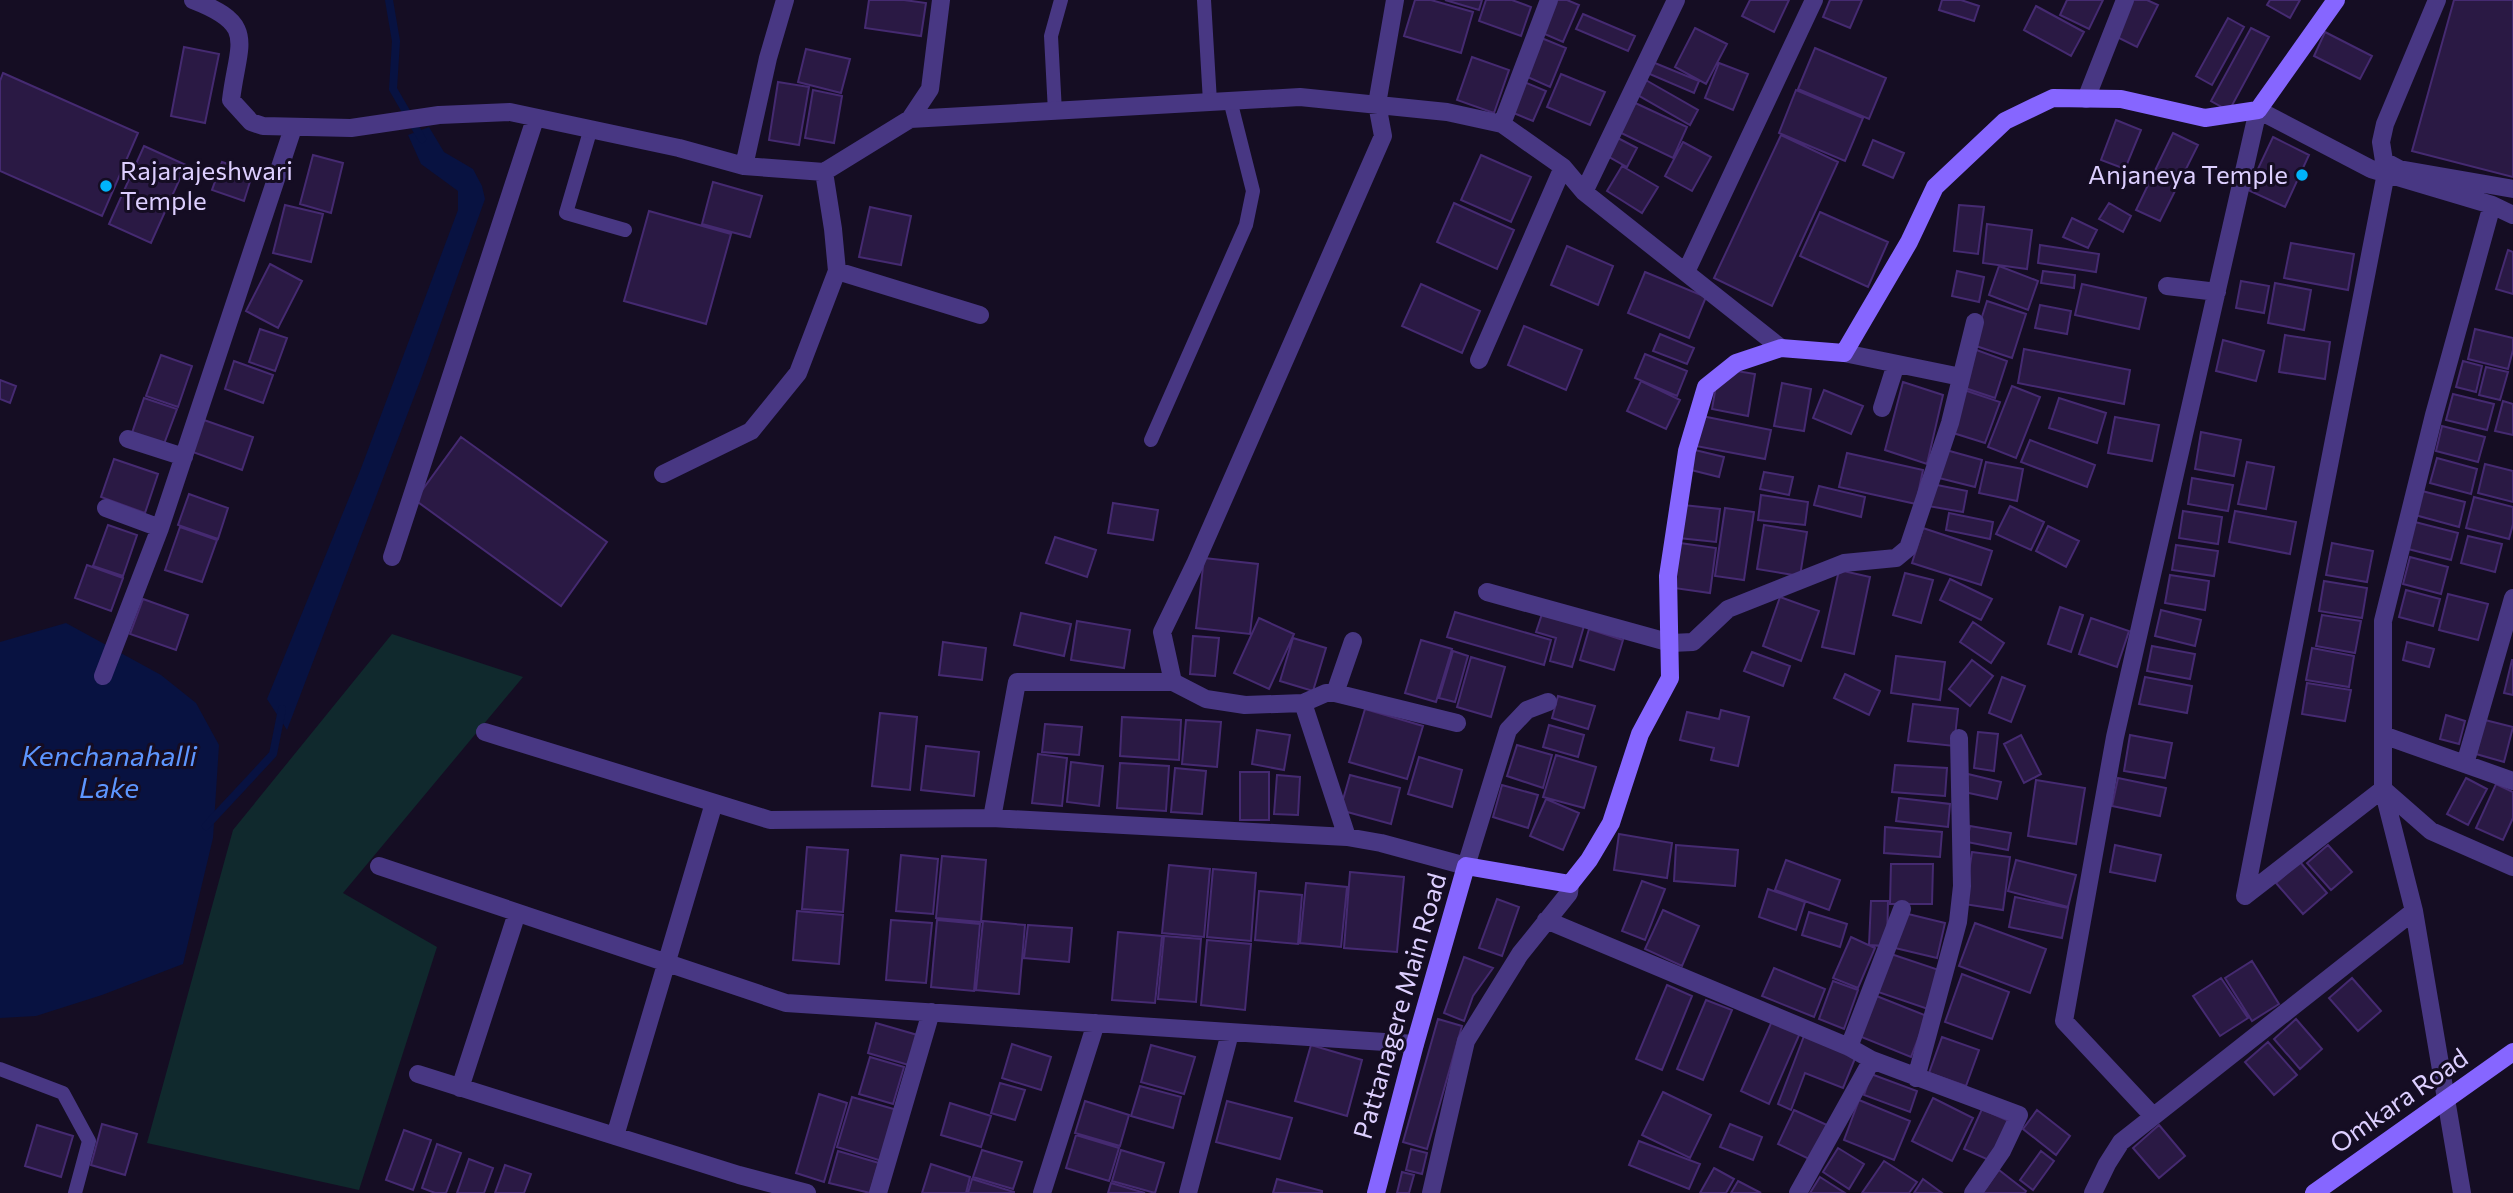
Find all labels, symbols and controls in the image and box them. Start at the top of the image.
place label: Rajarajeshwari Temple [120,154,293,215]
place label: Anjaneya Temple [2088,158,2288,189]
marker: Anjaneya Temple [2294,167,2310,183]
marker: Rajarajeshwari Temple [98,178,114,194]
water label: Kenchanahalli Lake [21,738,198,804]
street label: Pattanagere Main Road [1346,869,1451,1142]
street label: Omkara Road [2323,1041,2473,1159]

